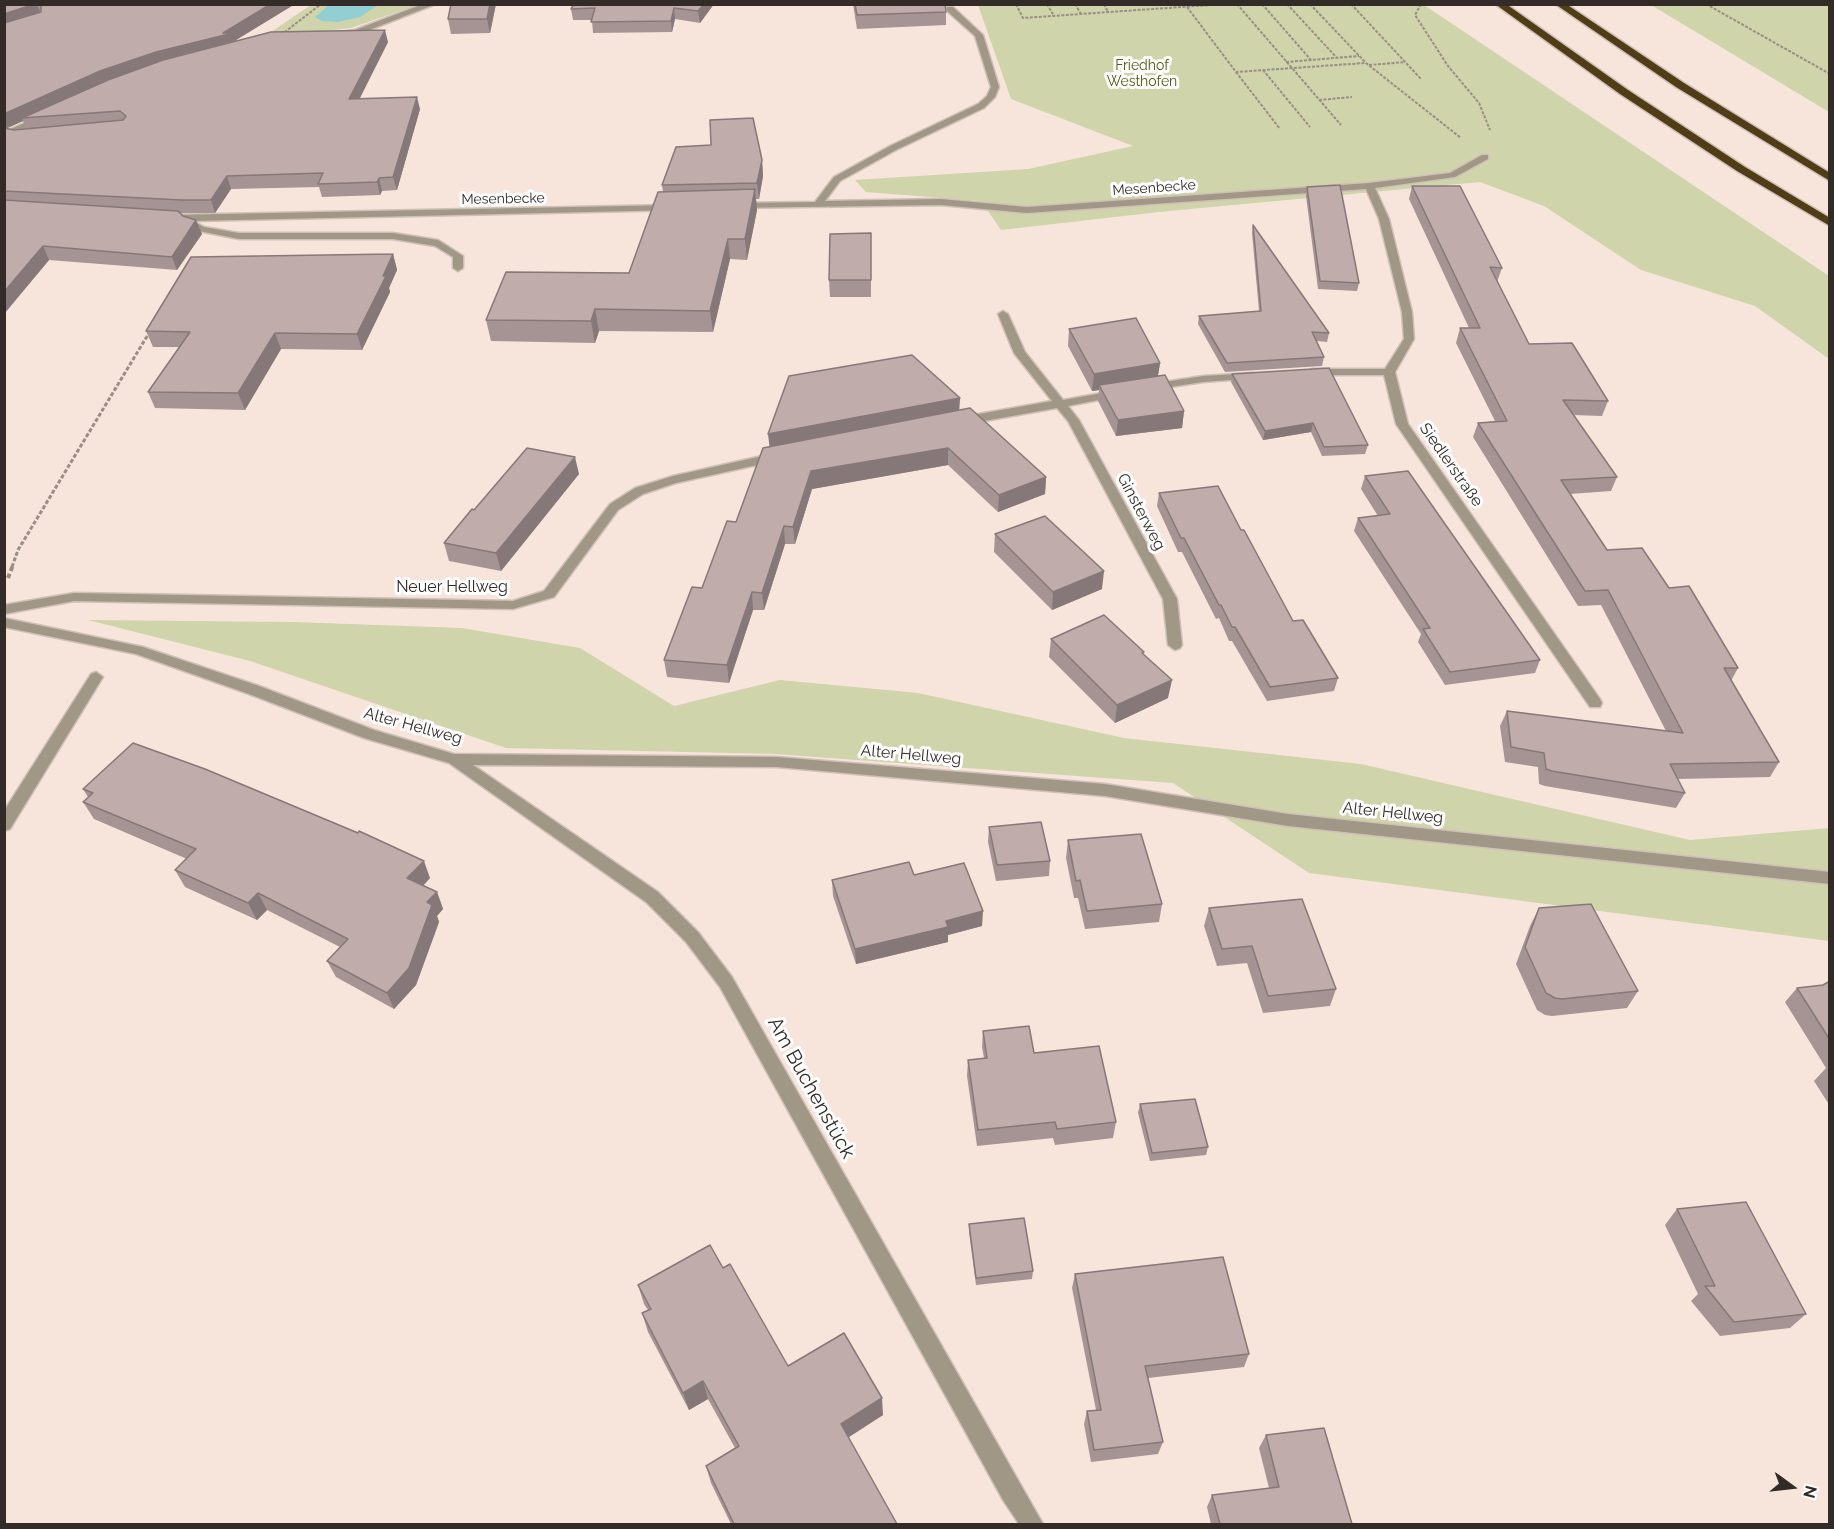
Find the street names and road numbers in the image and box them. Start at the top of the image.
street label: Mesenbecke [1112,177,1196,199]
street label: Mesenbecke [461,190,545,208]
street label: Siedlerstraße [1415,420,1487,510]
street label: Ginsterweg [1113,470,1169,554]
street label: Neuer Hellweg [396,577,508,597]
street label: Alter Hellweg [362,704,464,748]
street label: Alter Hellweg [860,741,962,769]
street label: Alter Hellweg [1342,798,1444,828]
street label: Am Buchenstück [762,1013,860,1163]

